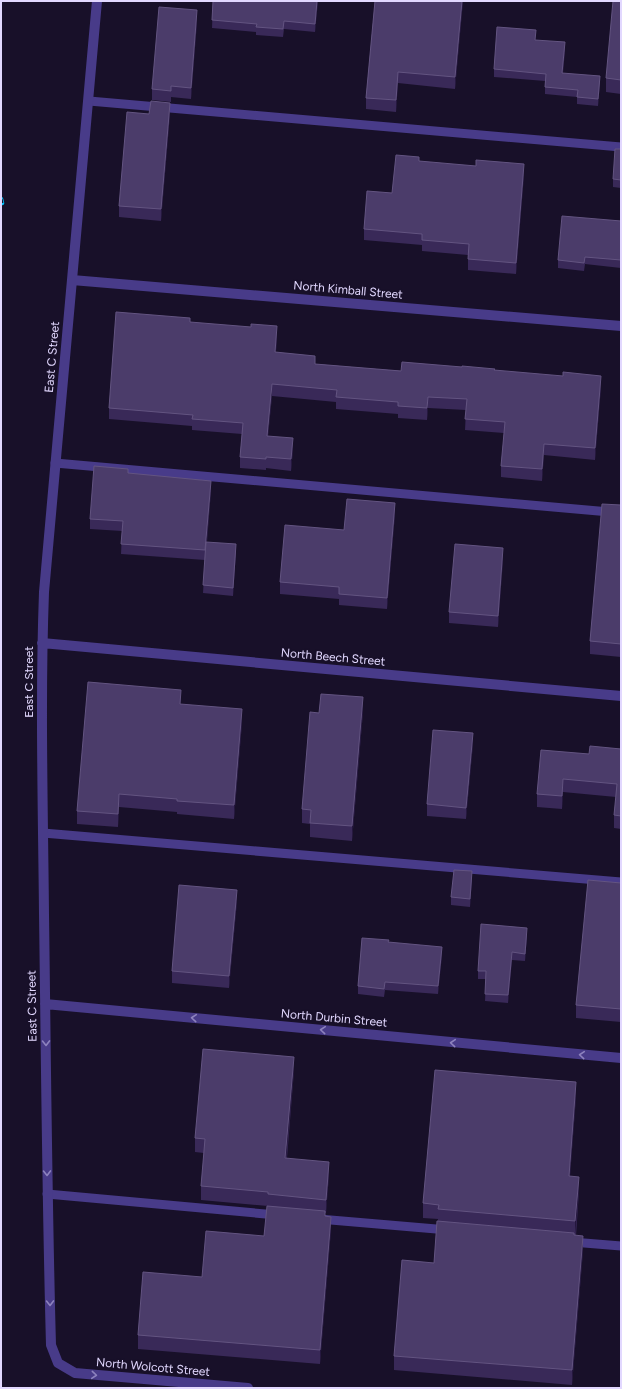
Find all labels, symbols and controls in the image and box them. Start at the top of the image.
street label: North Kimball Street [293,278,404,302]
street label: East C Street [42,320,62,393]
street label: North Beech Street [280,645,386,669]
street label: East C Street [22,646,36,718]
street label: East C Street [24,970,40,1042]
street label: North Durbin Street [280,1006,388,1030]
one-way arrow [191,1014,197,1023]
one-way arrow [320,1026,326,1035]
one-way arrow [450,1038,456,1047]
one-way arrow [41,1040,50,1046]
one-way arrow [579,1050,585,1059]
one-way arrow [43,1170,51,1176]
one-way arrow [46,1300,54,1306]
street label: North Wolcott Street [95,1355,211,1379]
one-way arrow [91,1370,97,1379]

